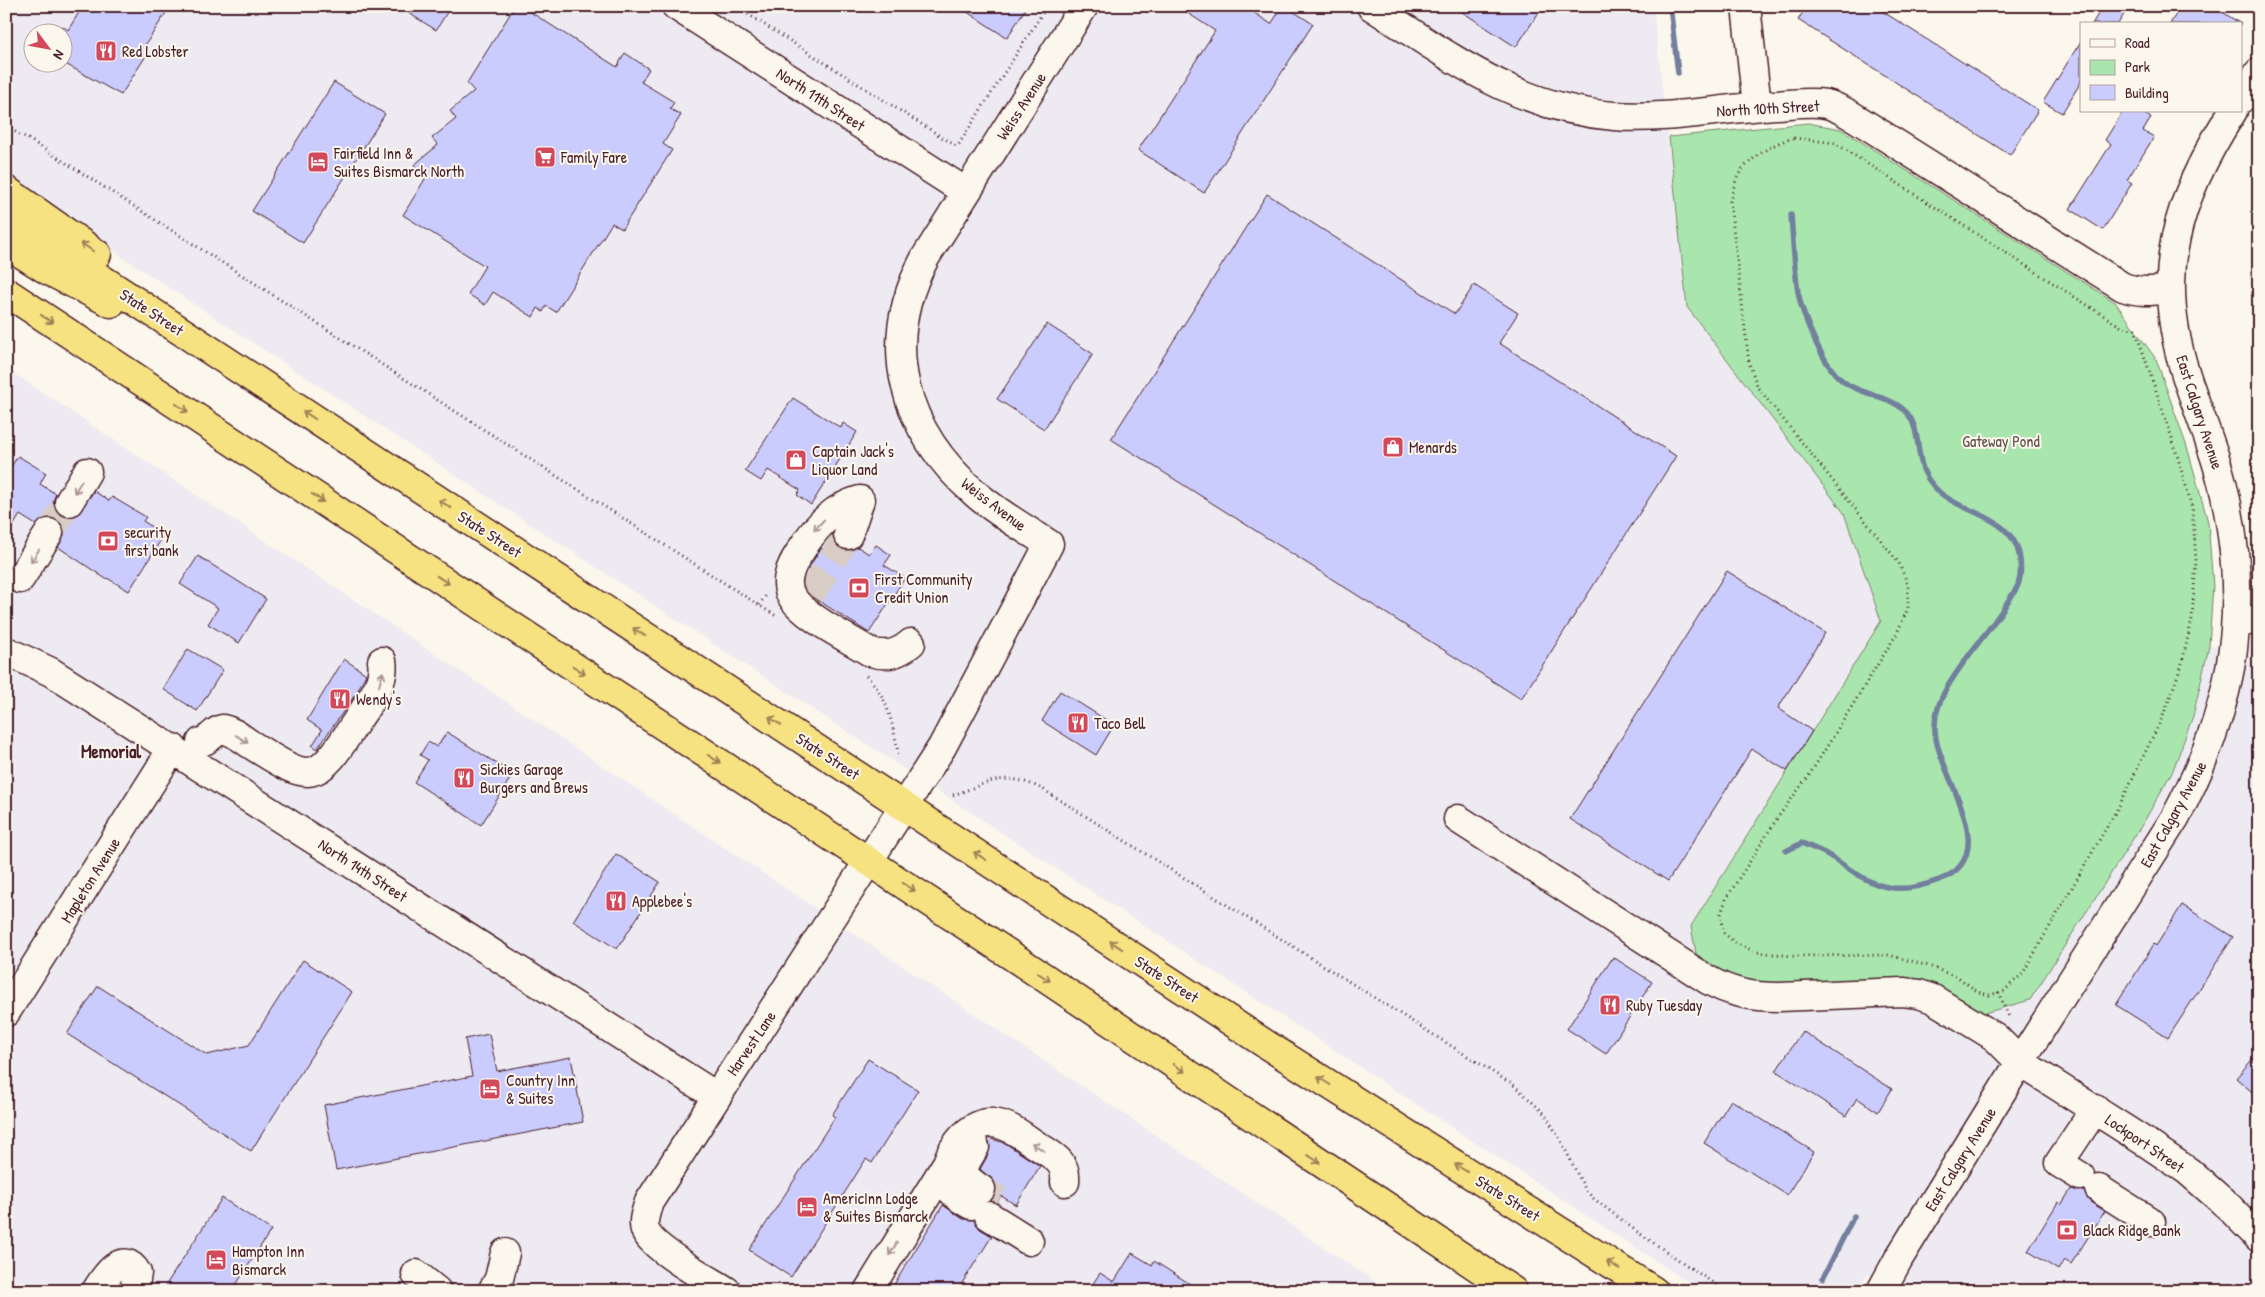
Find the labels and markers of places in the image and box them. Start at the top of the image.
restaurant icon: Red Lobster [94,39,118,63]
place label: Red Lobster [122,40,189,62]
place label: Fairfield Inn & Suites Bismarck North [333,142,464,182]
supermarket icon: Family Fare [533,145,557,169]
place label: Family Fare [560,146,628,168]
hotel icon: Fairfield Inn & Suites Bismarck North [306,150,330,174]
shop icon: Menards [1381,435,1405,459]
place label: Menards [1409,436,1457,458]
place label: Captain Jack's Liquor Land [812,440,894,480]
shop icon: Captain Jack's Liquor Land [784,448,808,472]
place label: security first bank [124,521,179,561]
bank icon: security first bank [96,529,120,553]
place label: First Community Credit Union [874,568,973,608]
bank icon: First Community Credit Union [847,576,871,600]
restaurant icon: Wendy's [328,687,352,711]
place label: Wendy's [356,688,401,710]
restaurant icon: Taco Bell [1066,711,1090,735]
place label: Taco Bell [1094,712,1146,734]
place label: Sickies Garage Burgers and Brews [480,758,588,798]
restaurant icon: Sickies Garage Burgers and Brews [452,766,476,790]
restaurant icon: Applebee's [604,889,628,913]
place label: Applebee's [632,890,692,912]
restaurant icon: Ruby Tuesday [1598,993,1622,1017]
place label: Ruby Tuesday [1626,994,1703,1016]
place label: Country Inn & Suites [506,1069,575,1109]
hotel icon: Country Inn & Suites [478,1077,502,1101]
place label: AmericInn Lodge & Suites Bismarck [823,1187,929,1227]
hotel icon: AmericInn Lodge & Suites Bismarck [795,1195,819,1219]
bank icon: Black Ridge Bank [2055,1218,2079,1242]
place label: Black Ridge Bank [2083,1219,2181,1241]
place label: Hampton Inn Bismarck [232,1240,305,1280]
hotel icon: Hampton Inn Bismarck [204,1248,228,1272]

